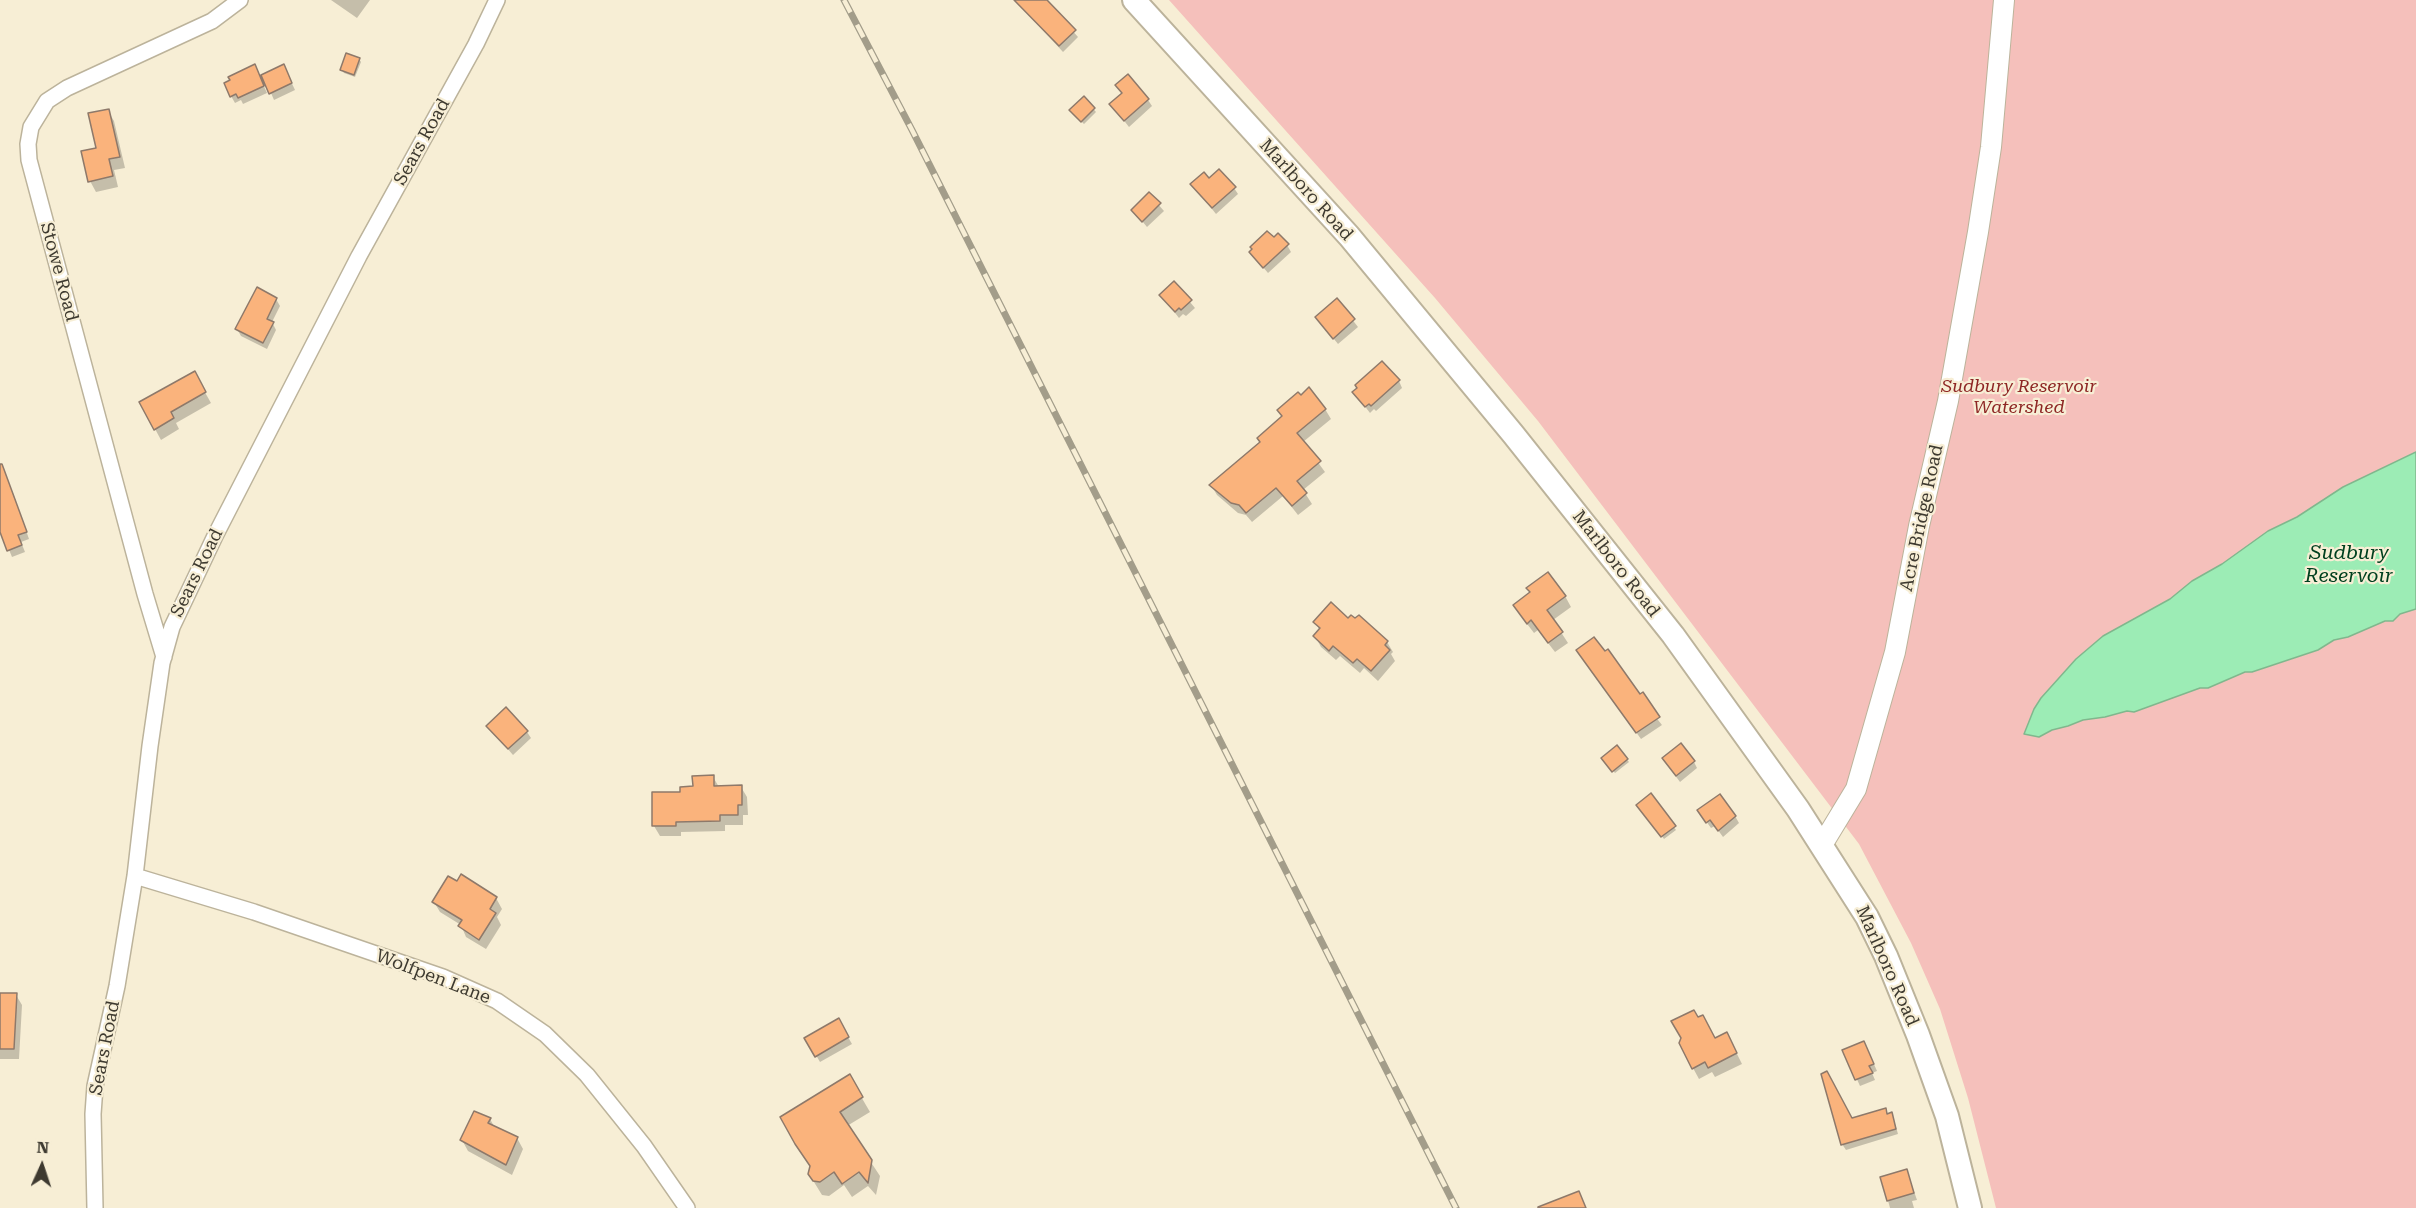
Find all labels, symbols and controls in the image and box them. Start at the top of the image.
street label: Sears Road [389,95,455,189]
street label: Marlboro Road [1255,135,1357,245]
street label: Stowe Road [35,220,83,324]
park label: Sudbury Reservoir Watershed [1941,376,2097,418]
street label: Acre Bridge Road [1896,443,1948,593]
street label: Marlboro Road [1568,506,1664,622]
street label: Sears Road [166,525,228,621]
water label: Sudbury Reservoir [2305,541,2393,588]
street label: Marlboro Road [1851,902,1923,1030]
street label: Wolfpen Lane [372,945,494,1009]
street label: Sears Road [85,999,125,1097]
north arrow [12,1136,72,1196]
text: N [36,1138,50,1157]

